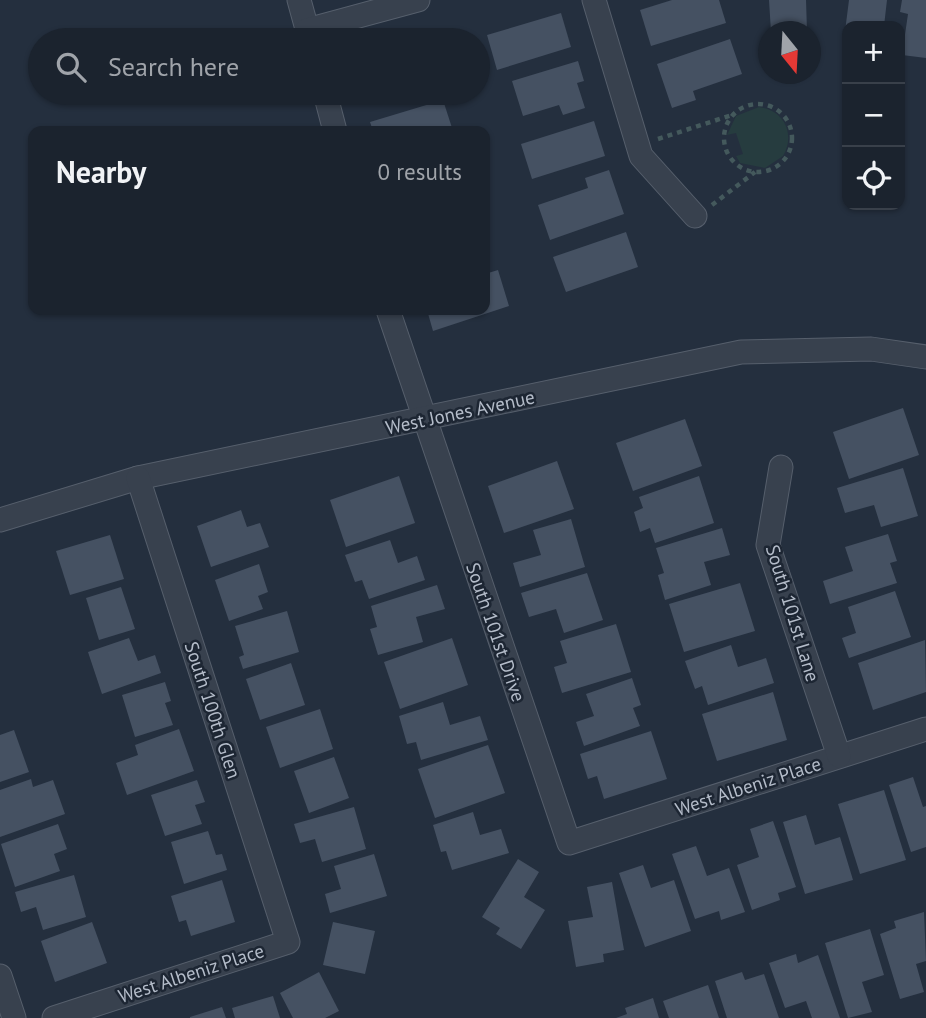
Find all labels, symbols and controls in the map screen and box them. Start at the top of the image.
north arrow [758,21,821,84]
map controls [842,21,905,210]
button: + [842,21,905,84]
search box [28,28,490,105]
icon: search [52,48,90,86]
text: Search here [108,50,239,83]
button: − [842,84,905,147]
button: locate [842,147,905,210]
text: Nearby [56,152,146,191]
text: 0 results [378,157,462,186]
street label: West Jones Avenue [383,384,537,440]
street label: South 101st Lane [761,542,825,684]
street label: South 101st Drive [461,559,531,705]
street label: South 100th Glen [180,638,246,782]
street label: West Albeniz Place [672,751,824,821]
street label: West Albeniz Place [115,938,267,1008]

